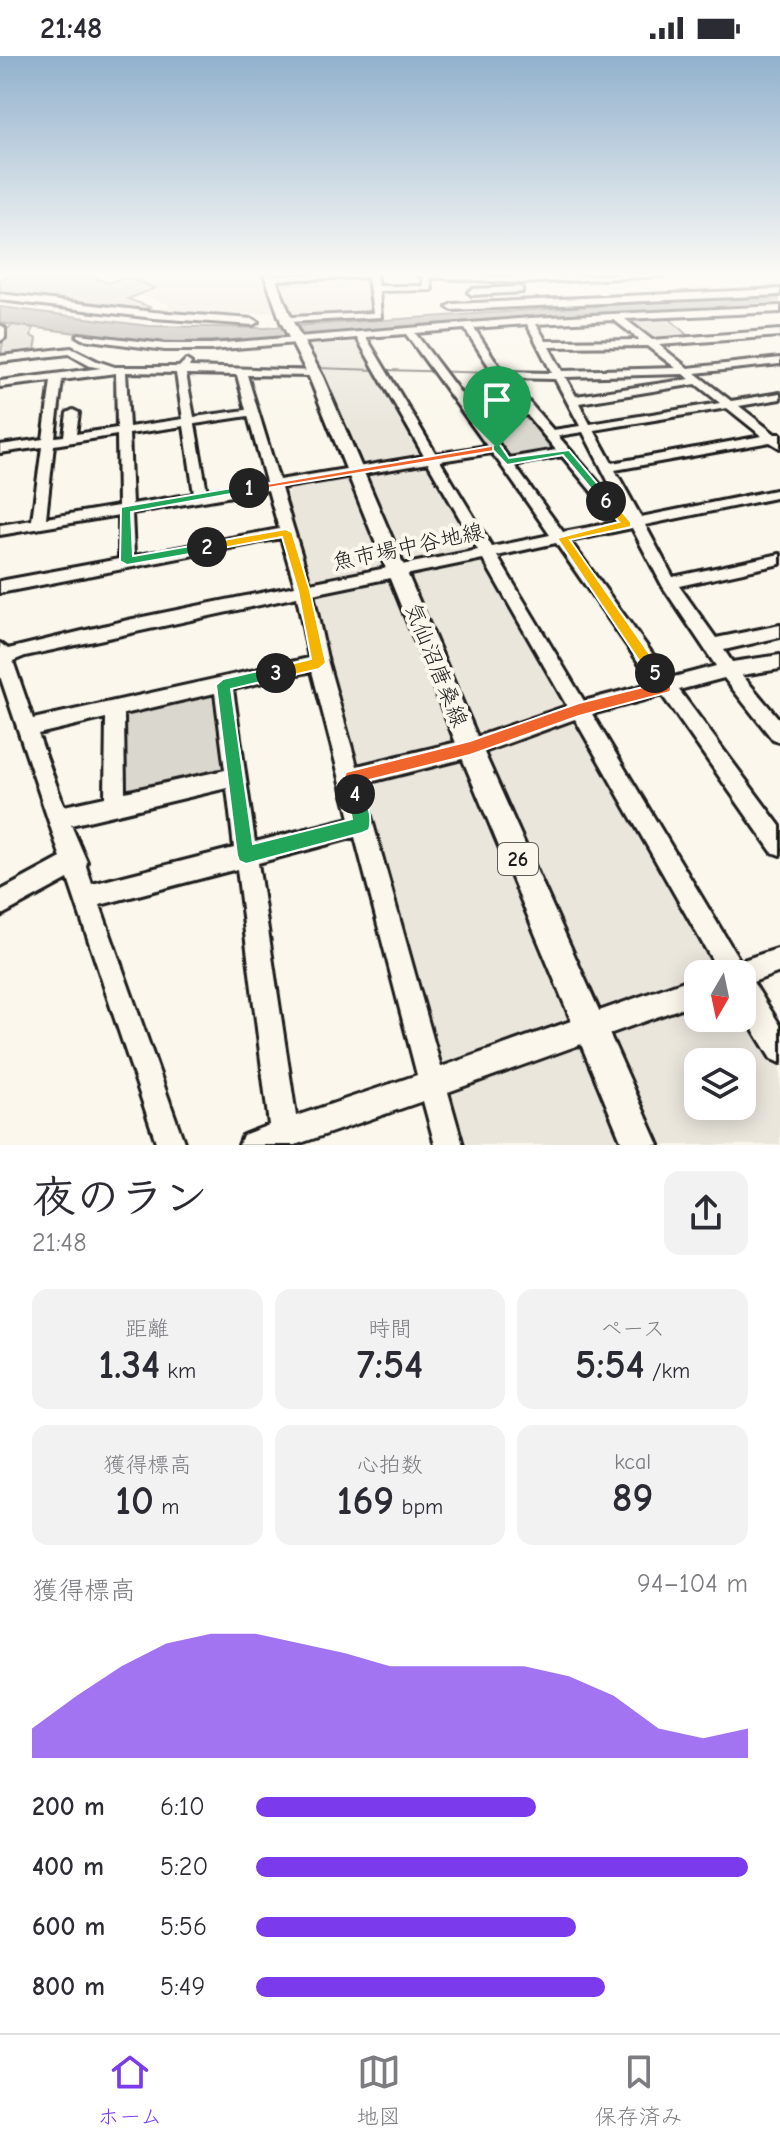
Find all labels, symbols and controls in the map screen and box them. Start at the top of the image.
text: 21:48 [40,11,102,46]
pin [463,366,531,448]
icon: arrive [475,378,519,422]
pin: 1 [229,468,269,508]
text: 1 [245,475,253,501]
pin: 6 [586,481,626,521]
text: 6 [600,488,612,514]
street label: 魚市場中谷地線 [330,518,486,576]
pin: 2 [187,527,227,567]
text: 2 [202,534,212,560]
street label: 気仙沼唐桑線 [399,599,473,731]
pin: 3 [256,653,296,693]
pin: 5 [635,653,675,693]
text: 3 [271,660,281,686]
text: 5 [649,660,661,686]
pin: 4 [335,774,375,814]
text: 4 [350,781,360,807]
road number: 26 [498,843,538,875]
north arrow [684,960,756,1032]
map controls [684,960,756,1120]
button: layers [684,1048,756,1120]
button: share [664,1171,748,1255]
text: 夜のラン [32,1172,208,1223]
text: 21:48 [32,1228,87,1258]
text: 距離 [125,1316,169,1342]
text: 時間 [368,1316,412,1342]
text: ペース [600,1316,665,1342]
text: 1.34 [99,1342,160,1388]
text: 7:54 [357,1342,423,1388]
text: 5:54 [575,1342,645,1388]
text: km [160,1358,196,1384]
text: /km [645,1358,690,1384]
text: kcal [614,1449,651,1475]
text: 獲得標高 [103,1452,191,1478]
text: 心拍数 [357,1452,423,1478]
text: 89 [612,1475,653,1521]
text: 10 [115,1478,154,1524]
text: 169 [337,1478,394,1524]
text: m [154,1494,179,1520]
text: bpm [394,1494,443,1520]
text: 94–104 m [637,1569,748,1599]
text: 獲得標高 [32,1576,136,1606]
text: 200 m [32,1792,105,1822]
text: 6:10 [160,1792,205,1822]
text: 400 m [32,1852,104,1882]
text: 5:20 [160,1852,208,1882]
text: 600 m [32,1912,105,1942]
text: 5:56 [160,1912,207,1942]
text: 800 m [32,1972,105,2002]
text: 5:49 [160,1972,205,2002]
tab: ホーム [97,2050,162,2130]
tab: 地図 [357,2050,401,2130]
tab: 保存済み [595,2050,683,2130]

